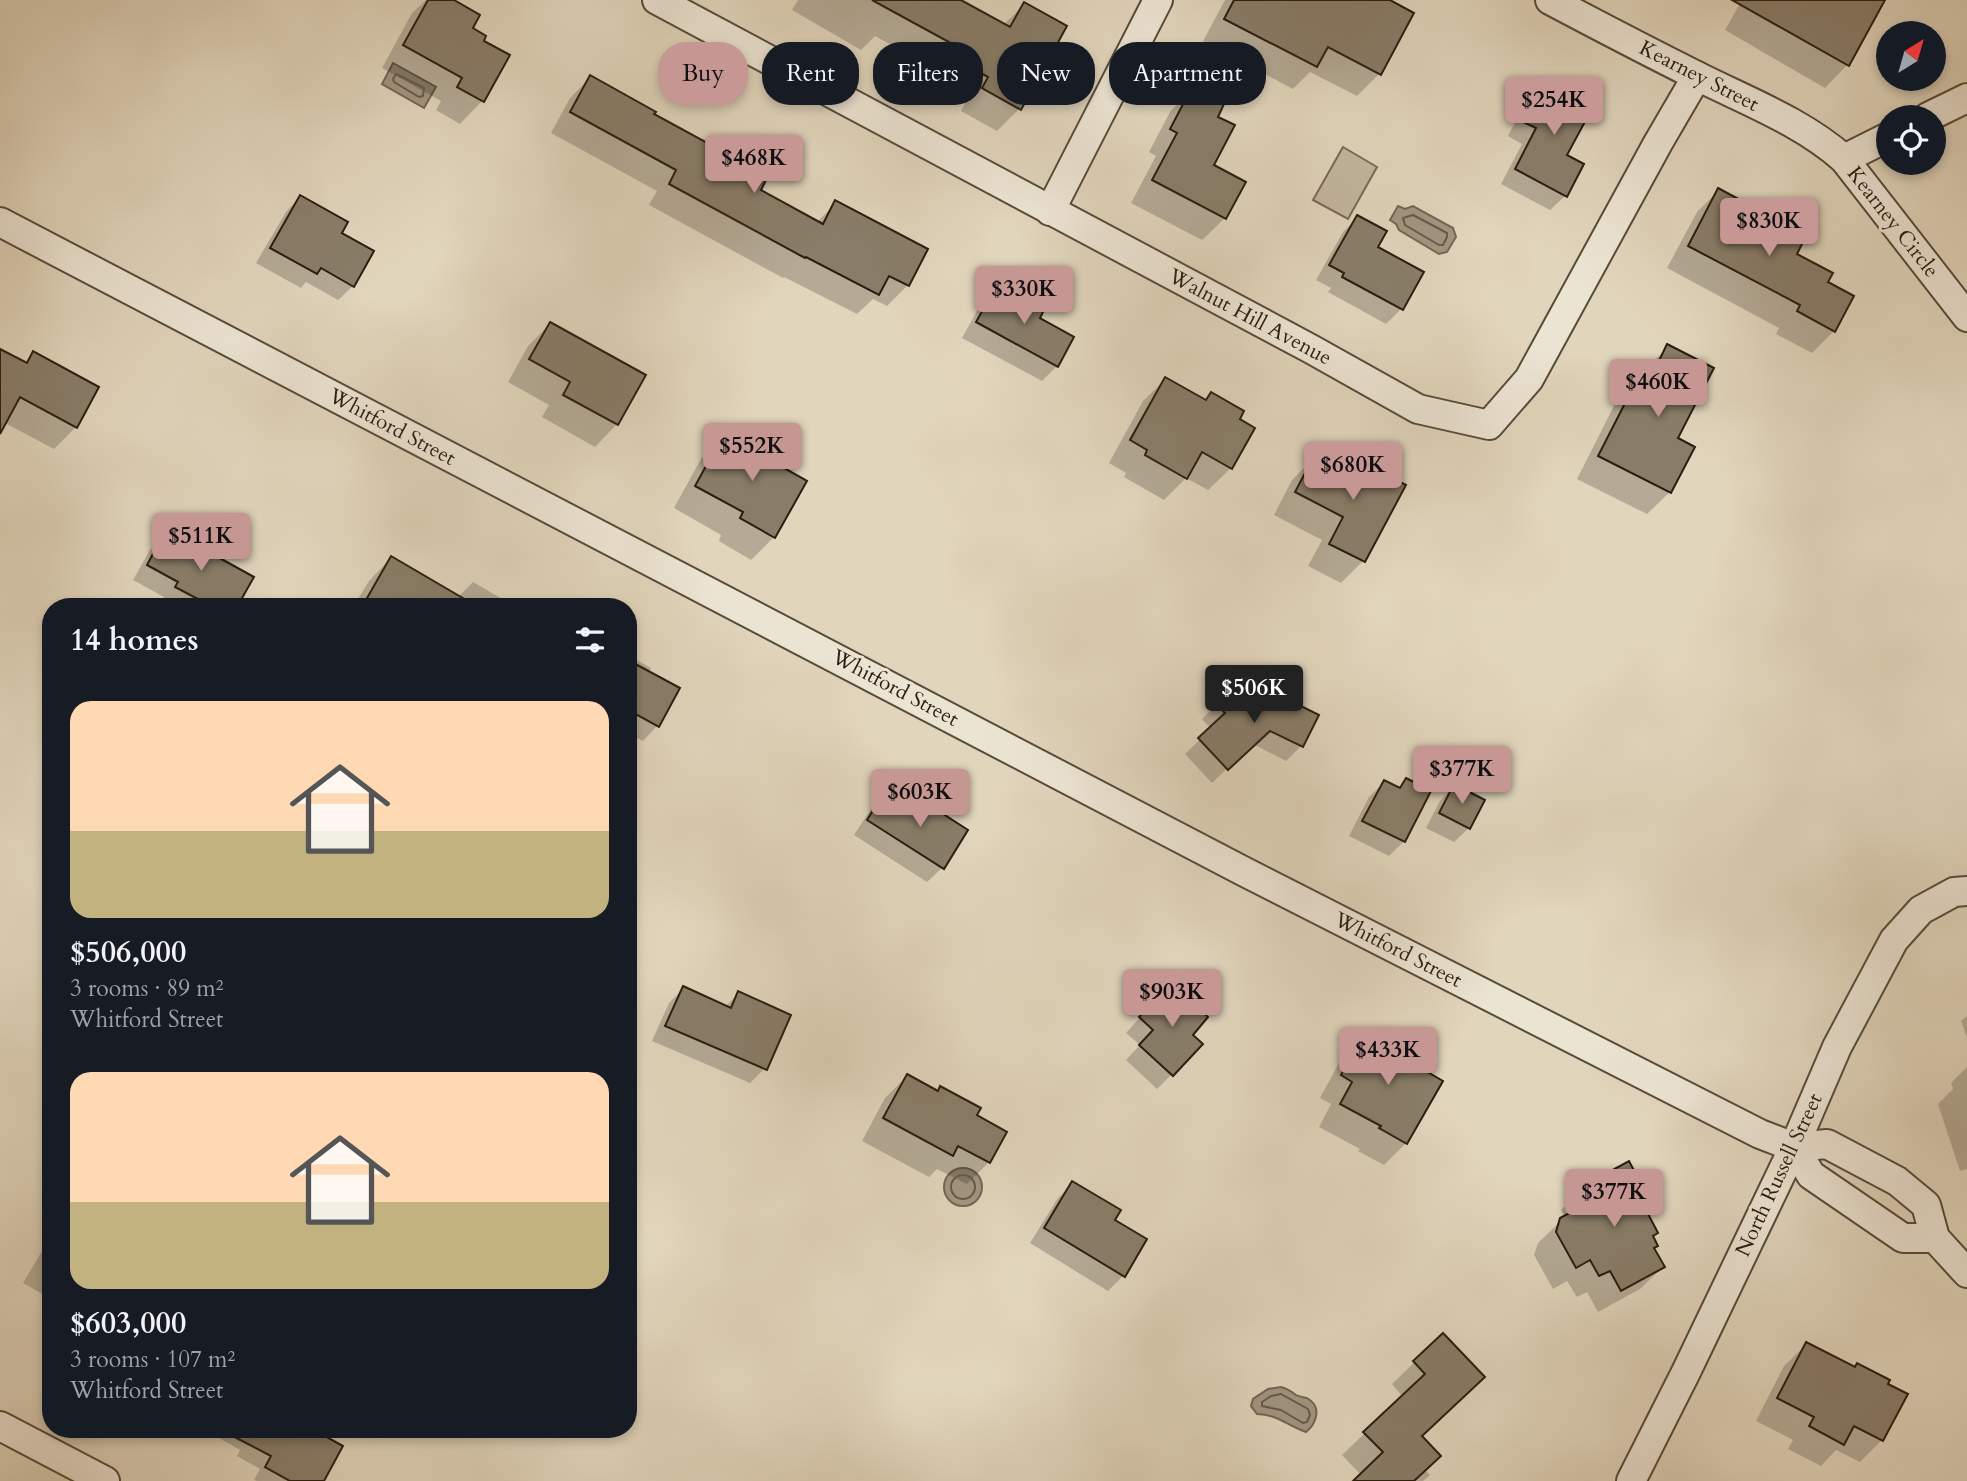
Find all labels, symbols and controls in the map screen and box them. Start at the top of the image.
north arrow [1876,21,1946,91]
map controls [1876,21,1946,175]
street label: Kearney Street [1634,33,1764,119]
chip: Buy [658,42,748,105]
chip: Rent [762,42,859,105]
chip: Filters [873,42,983,105]
chip: New [997,42,1095,105]
chip: Apartment [1109,42,1266,105]
pin: $254K [1505,78,1603,137]
text: $254K [1521,84,1587,115]
button: locate [1876,105,1946,175]
pin: $468K [705,136,803,195]
text: $468K [721,142,787,173]
street label: Kearney Circle [1840,160,1946,284]
pin: $830K [1720,198,1818,258]
text: $830K [1736,205,1802,236]
street label: Walnut Hill Avenue [1162,261,1337,372]
pin: $330K [975,266,1073,326]
text: $330K [991,273,1057,304]
pin: $460K [1609,360,1707,419]
text: $460K [1625,366,1691,397]
street label: Whitford Street [322,381,461,473]
pin: $552K [703,424,801,483]
text: $552K [719,430,785,461]
pin: $680K [1304,442,1402,502]
text: $680K [1320,449,1386,480]
pin: $511K [152,514,250,573]
text: $511K [168,520,234,551]
text: 14 homes [70,620,199,661]
icon: filters [571,621,609,659]
street label: Whitford Street [825,642,964,734]
pin: $506K [1205,666,1303,725]
text: $506K [1221,672,1287,703]
icon: home [277,746,403,872]
pin: $377K [1413,746,1511,806]
text: $377K [1429,753,1495,784]
pin: $603K [871,770,969,829]
text: $603K [887,776,953,807]
street label: Whitford Street [1328,905,1467,995]
text: $506,000 [70,932,186,973]
pin: $903K [1123,970,1221,1029]
text: 3 rooms · 89 m² [70,973,223,1004]
text: $903K [1139,976,1205,1007]
text: Whitford Street [70,1004,223,1035]
pin: $433K [1339,1028,1437,1087]
text: $433K [1355,1034,1421,1065]
street label: North Russell Street [1728,1088,1830,1261]
icon: home [277,1117,403,1243]
pin: $377K [1565,1170,1663,1229]
text: $377K [1581,1176,1647,1207]
text: $603,000 [70,1303,186,1344]
text: 3 rooms · 107 m² [70,1344,235,1375]
text: Whitford Street [70,1375,223,1406]

